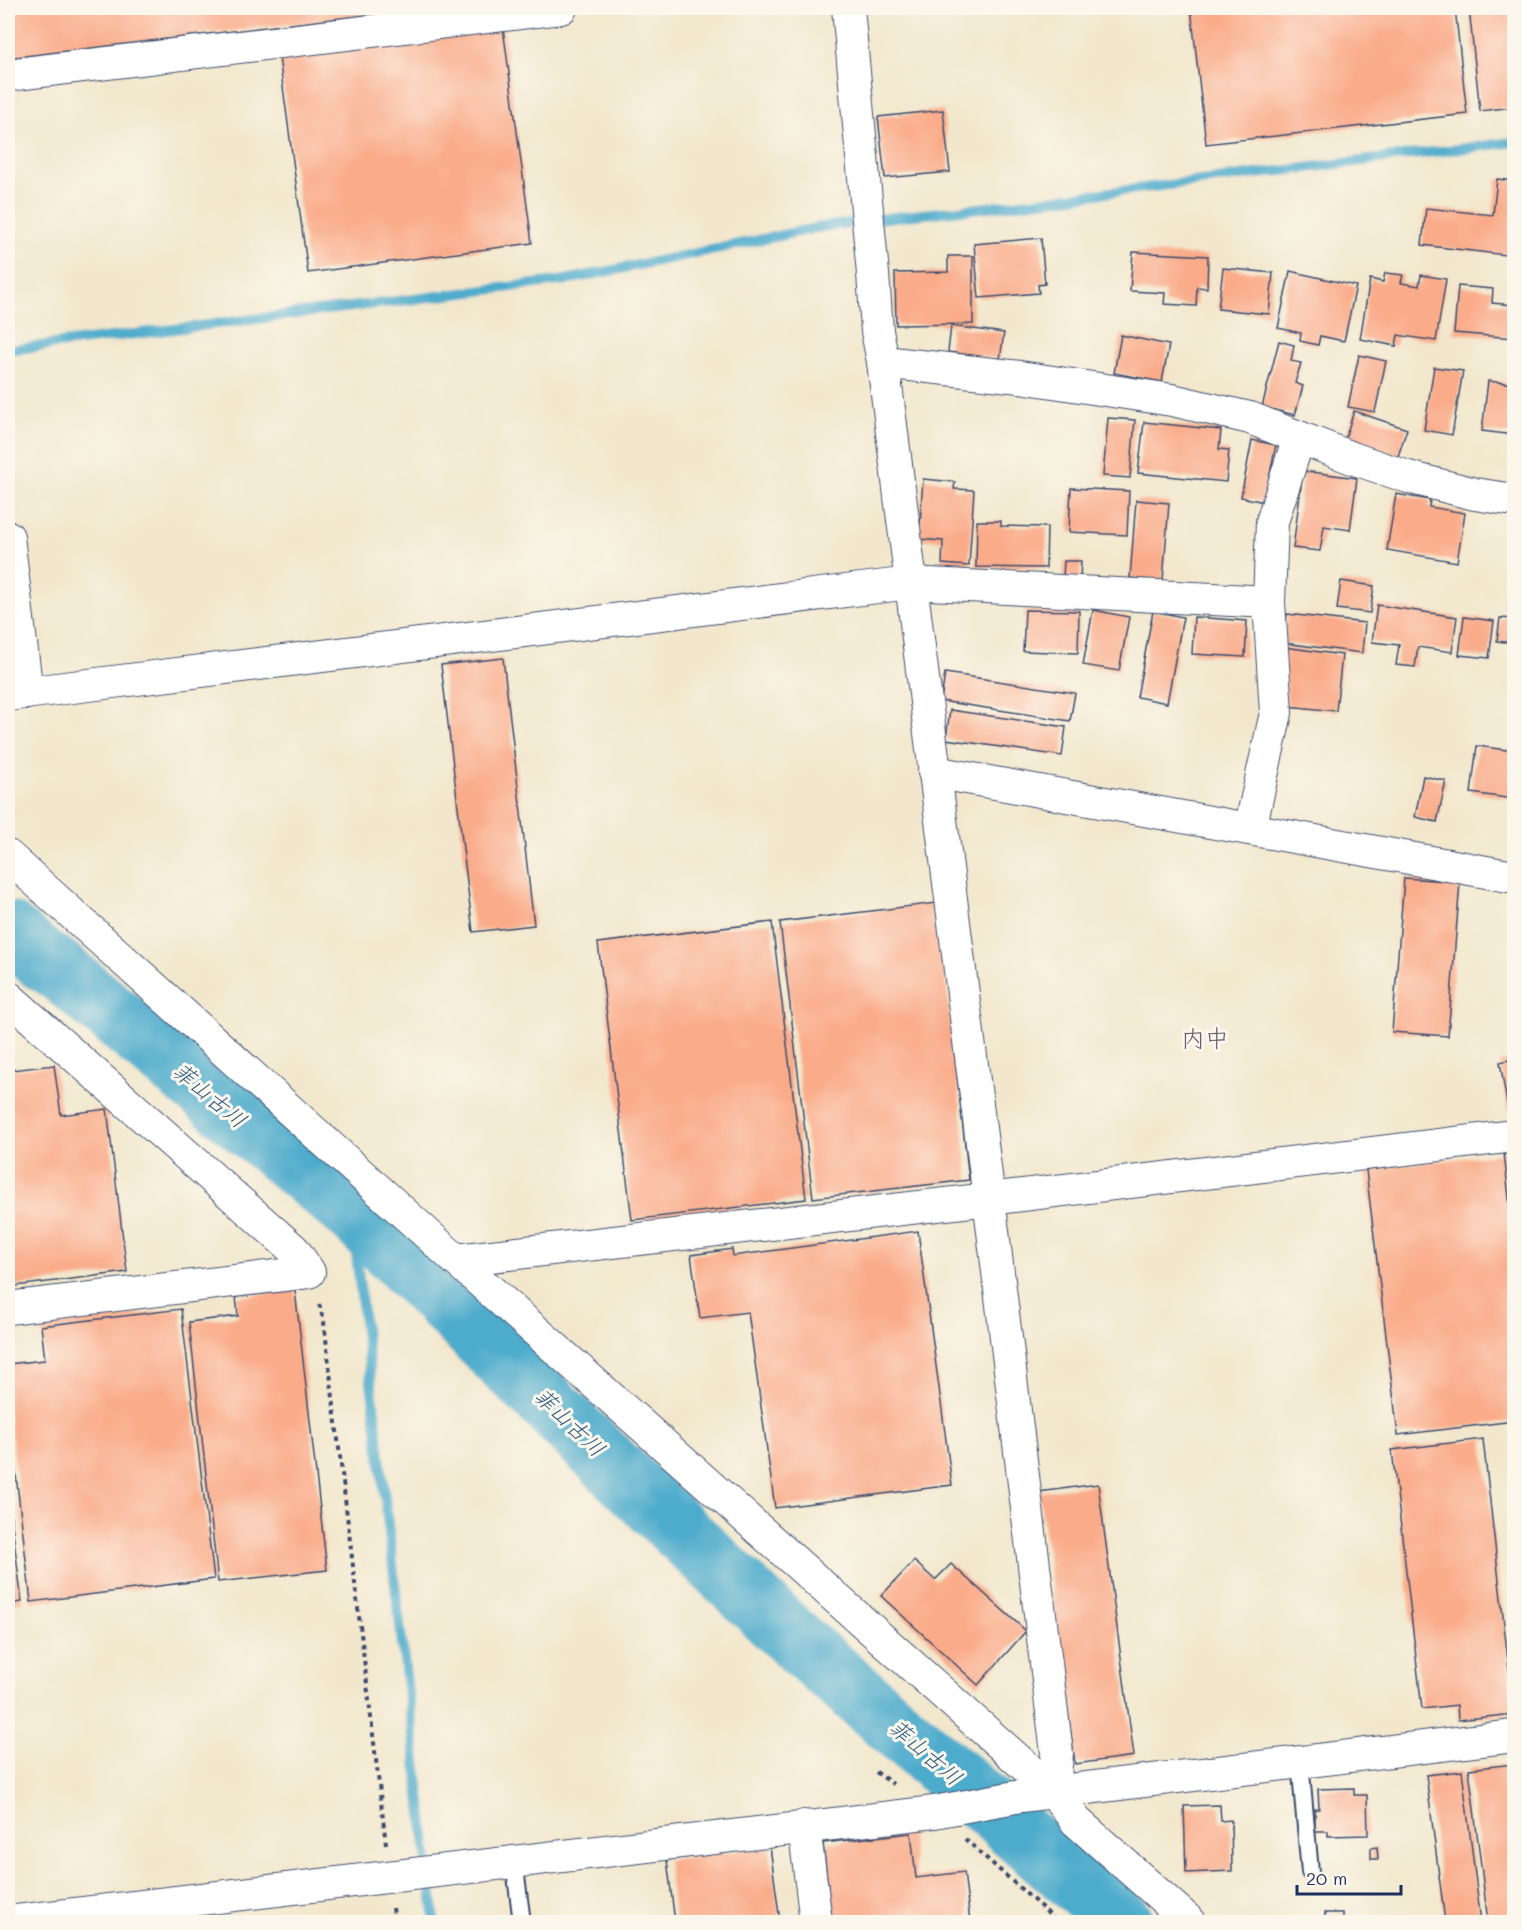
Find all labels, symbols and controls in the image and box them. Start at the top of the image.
district label: 内中 [1181,1022,1229,1053]
water label: 菲山古川 [167,1055,253,1134]
water label: 菲山古川 [529,1381,612,1463]
water label: 菲山古川 [884,1712,969,1791]
scale bar [1297,1858,1400,1896]
text: 20 m [1306,1866,1347,1890]

